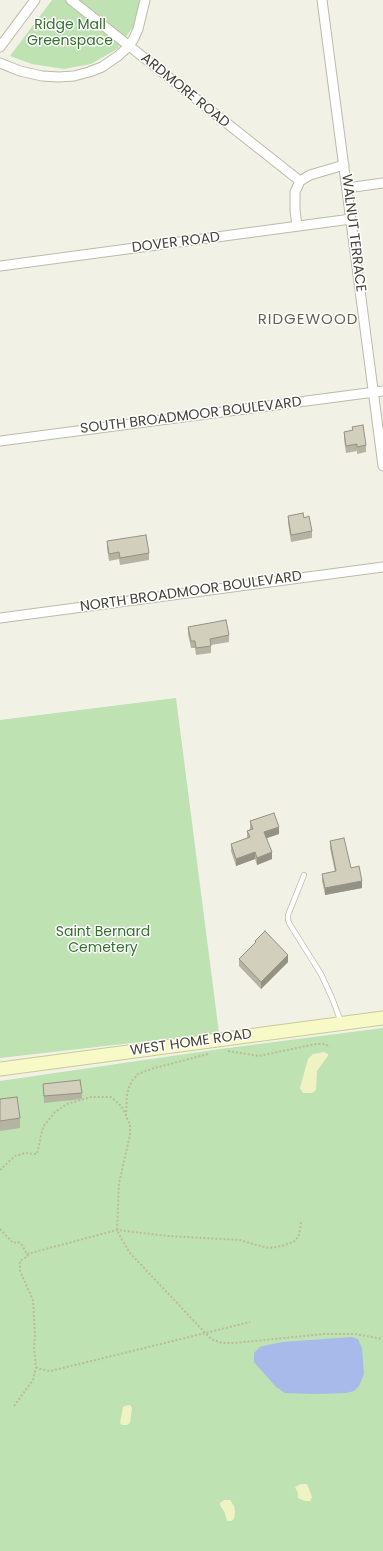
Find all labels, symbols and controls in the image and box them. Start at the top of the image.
park label: Ridge Mall Greenspace [27,17,113,50]
street label: ARDMORE ROAD [137,50,233,132]
street label: WALNUT TERRACE [337,173,369,293]
street label: DOVER ROAD [131,229,221,257]
district label: RIDGEWOOD [258,311,358,329]
street label: SOUTH BROADMOOR BOULEVARD [79,394,303,438]
street label: NORTH BROADMOOR BOULEVARD [79,568,303,616]
park label: Saint Bernard Cemetery [56,924,150,956]
street label: WEST HOME ROAD [129,1026,253,1060]

